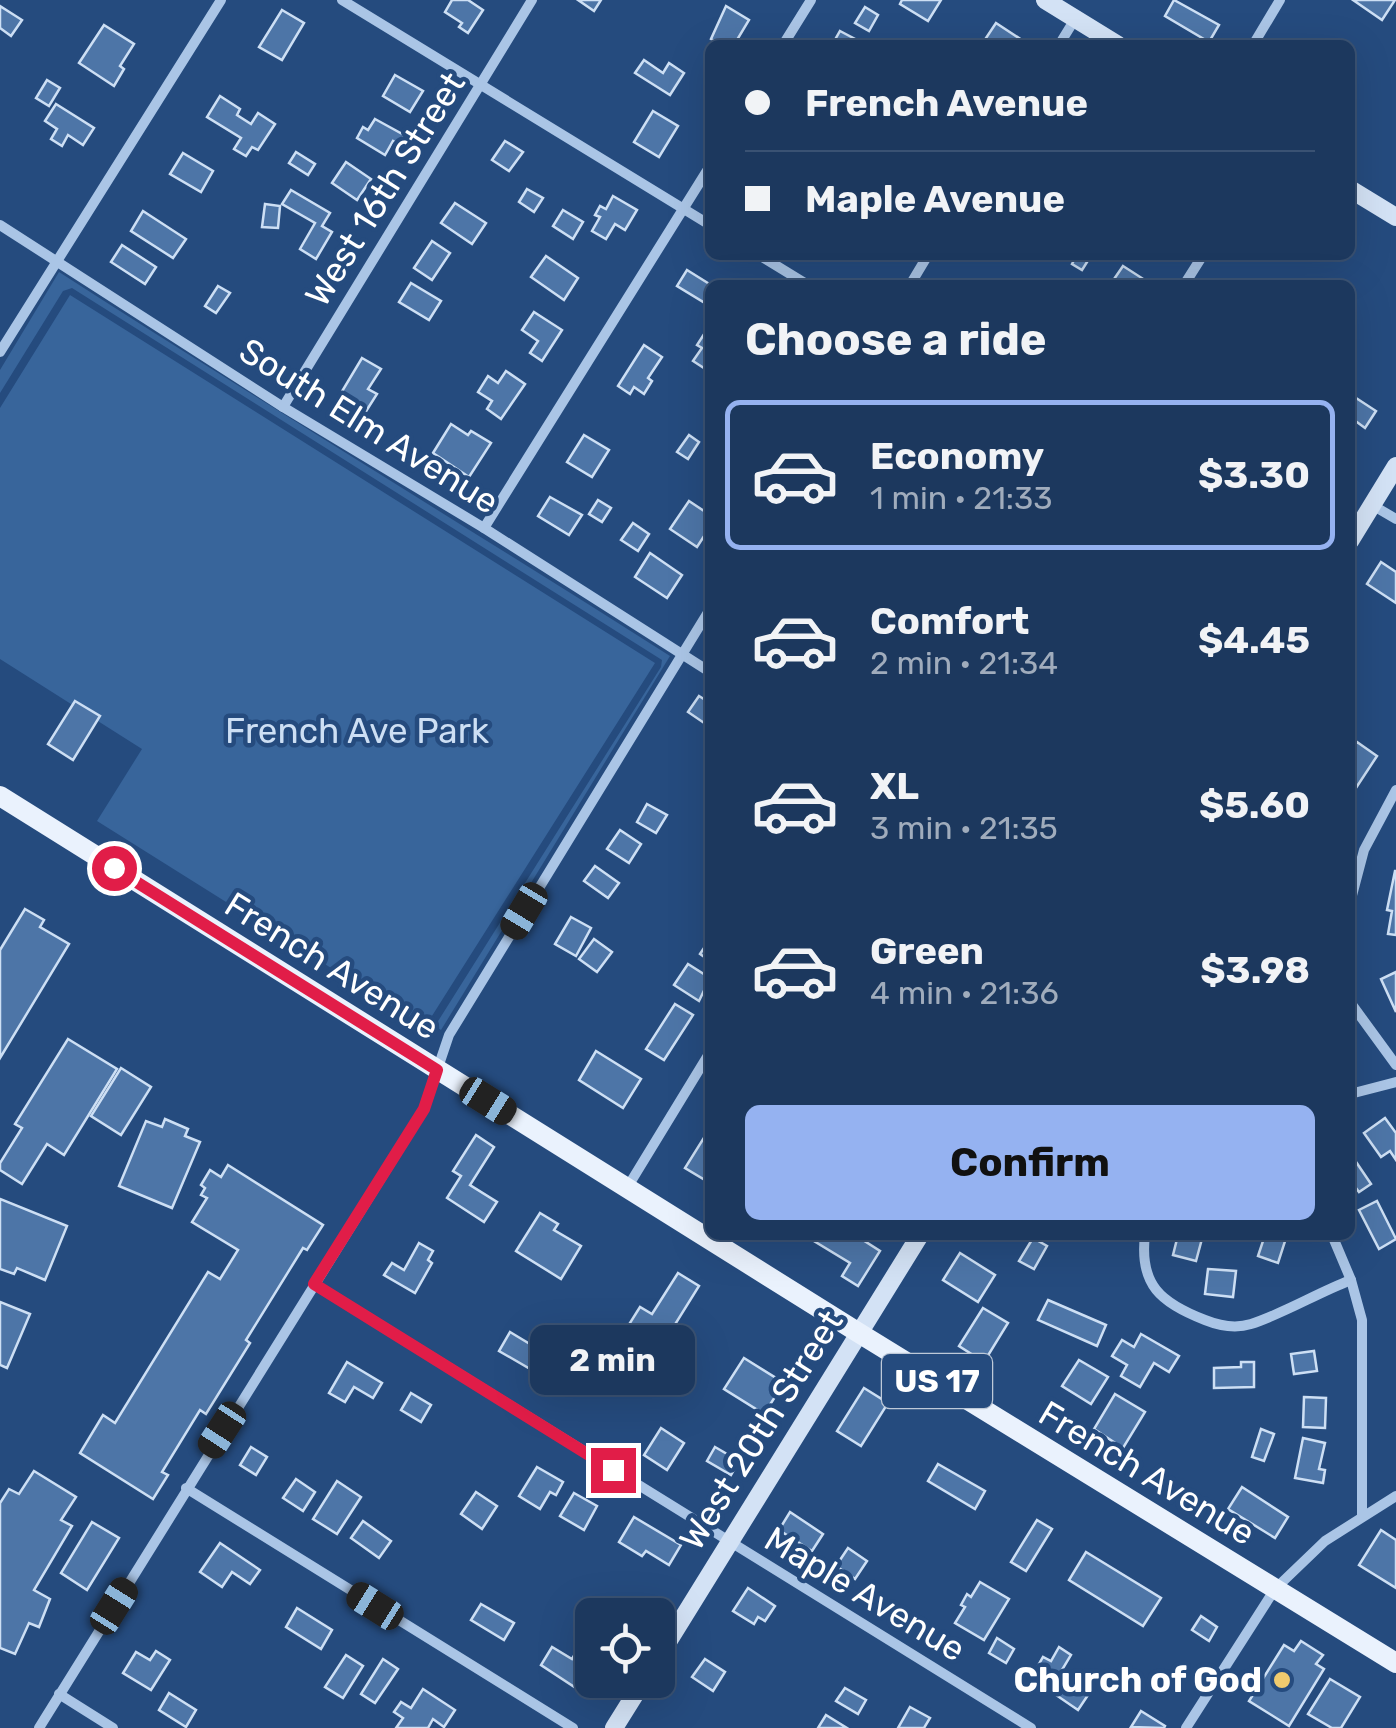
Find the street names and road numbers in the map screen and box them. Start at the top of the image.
street label: West 16th Street [296,64,474,314]
street label: South Elm Avenue [232,329,506,523]
street label: French Avenue [217,883,447,1049]
street label: West 20th Street [670,1302,852,1558]
road number: US 17 [882,1354,992,1408]
street label: French Avenue [1031,1392,1263,1554]
street label: Maple Avenue [757,1518,973,1670]

